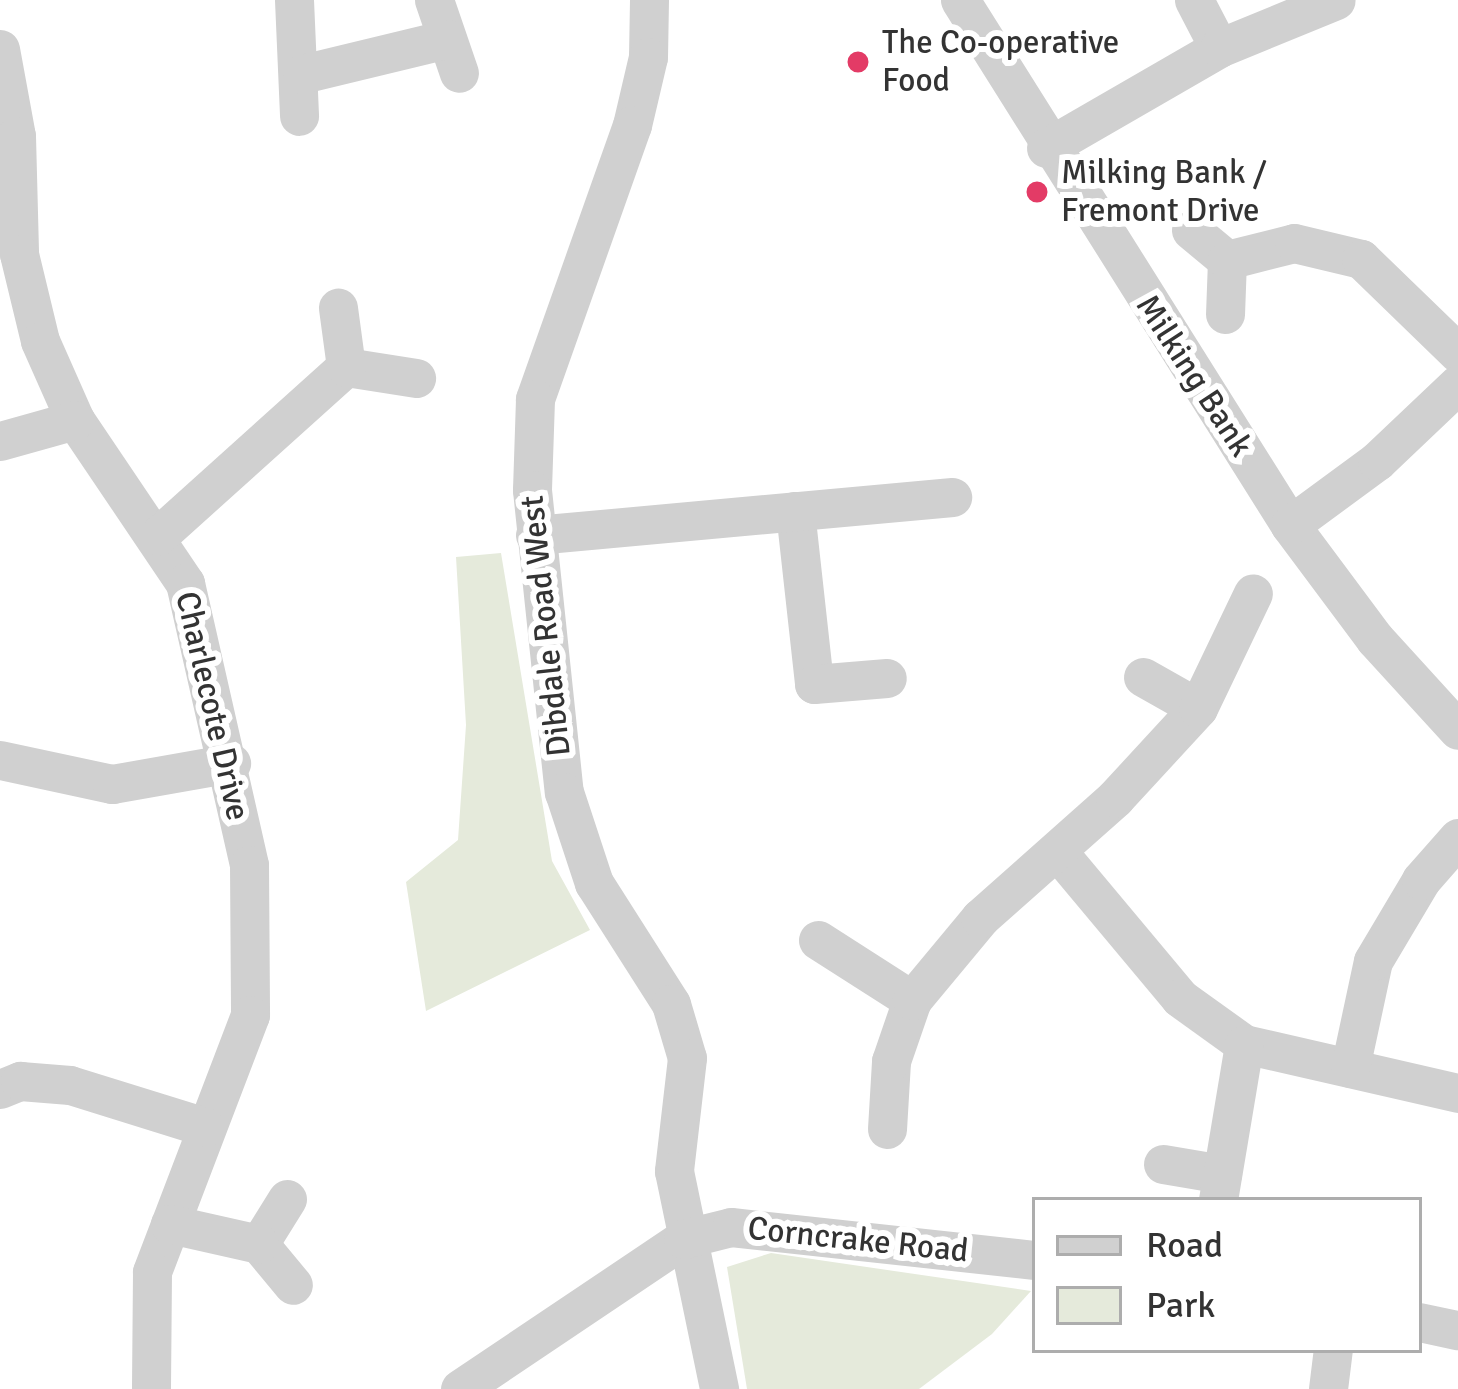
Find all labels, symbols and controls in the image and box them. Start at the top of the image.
place label: The Co-operative Food [882,23,1119,101]
marker: The Co-operative Food [845,49,871,75]
place label: Milking Bank / Fremont Drive [1061,153,1267,231]
marker: Milking Bank / Fremont Drive [1024,179,1050,205]
street label: Milking Bank [1127,288,1261,464]
street label: Dibdale Road West [513,494,579,758]
street label: Charlecote Drive [166,588,258,824]
legend [1032,1197,1422,1353]
street label: Corncrake Road [746,1209,970,1271]
text: Road [1146,1223,1223,1268]
text: Park [1146,1283,1215,1328]

